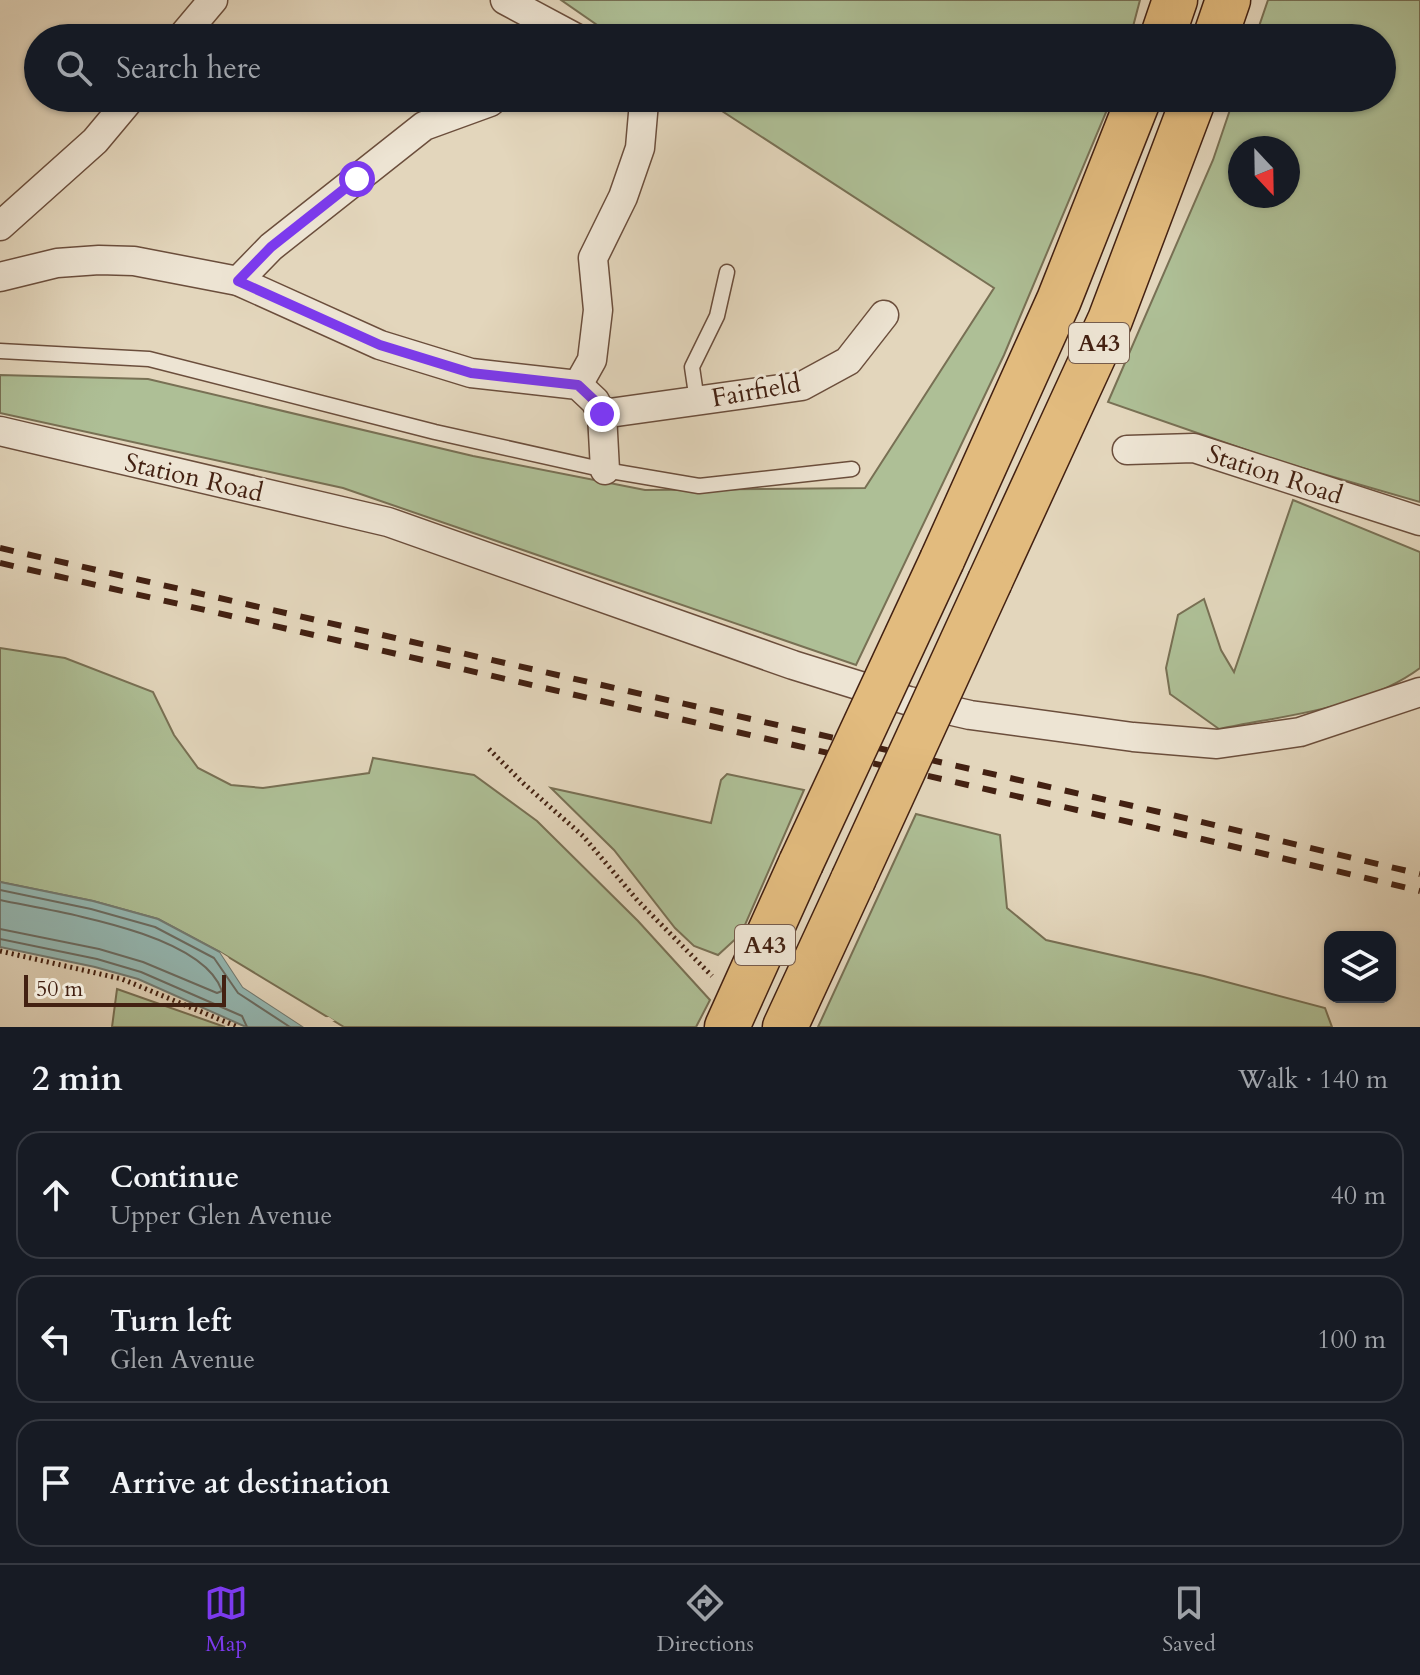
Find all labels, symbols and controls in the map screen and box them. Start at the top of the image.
search box [24,24,1396,112]
icon: search [52,46,96,90]
text: Search here [116,48,261,89]
north arrow [1228,136,1300,208]
route start [339,161,375,197]
road number: A43 [1069,323,1129,363]
street label: Fairfield [709,365,803,416]
route end [584,396,620,432]
street label: Station Road [1202,436,1347,513]
street label: Station Road [121,445,267,510]
road number: A43 [735,925,795,965]
map controls [1324,931,1396,1003]
button: layers [1324,931,1396,1003]
scale bar [24,971,226,1007]
text: 50 m [36,974,83,1004]
text: 2 min [32,1056,123,1102]
text: Walk · 140 m [1238,1062,1388,1097]
text: Continue [110,1157,239,1198]
icon: ahead [34,1173,78,1217]
text: 40 m [1330,1178,1386,1213]
text: Upper Glen Avenue [110,1198,332,1233]
text: Turn left [110,1301,232,1342]
icon: left [34,1317,78,1361]
text: 100 m [1317,1322,1386,1357]
text: Glen Avenue [110,1342,255,1377]
icon: arrive [34,1461,78,1505]
text: Arrive at destination [110,1463,390,1504]
tab: Map [204,1581,248,1659]
tab: Directions [657,1581,754,1659]
tab: Saved [1162,1581,1216,1659]

